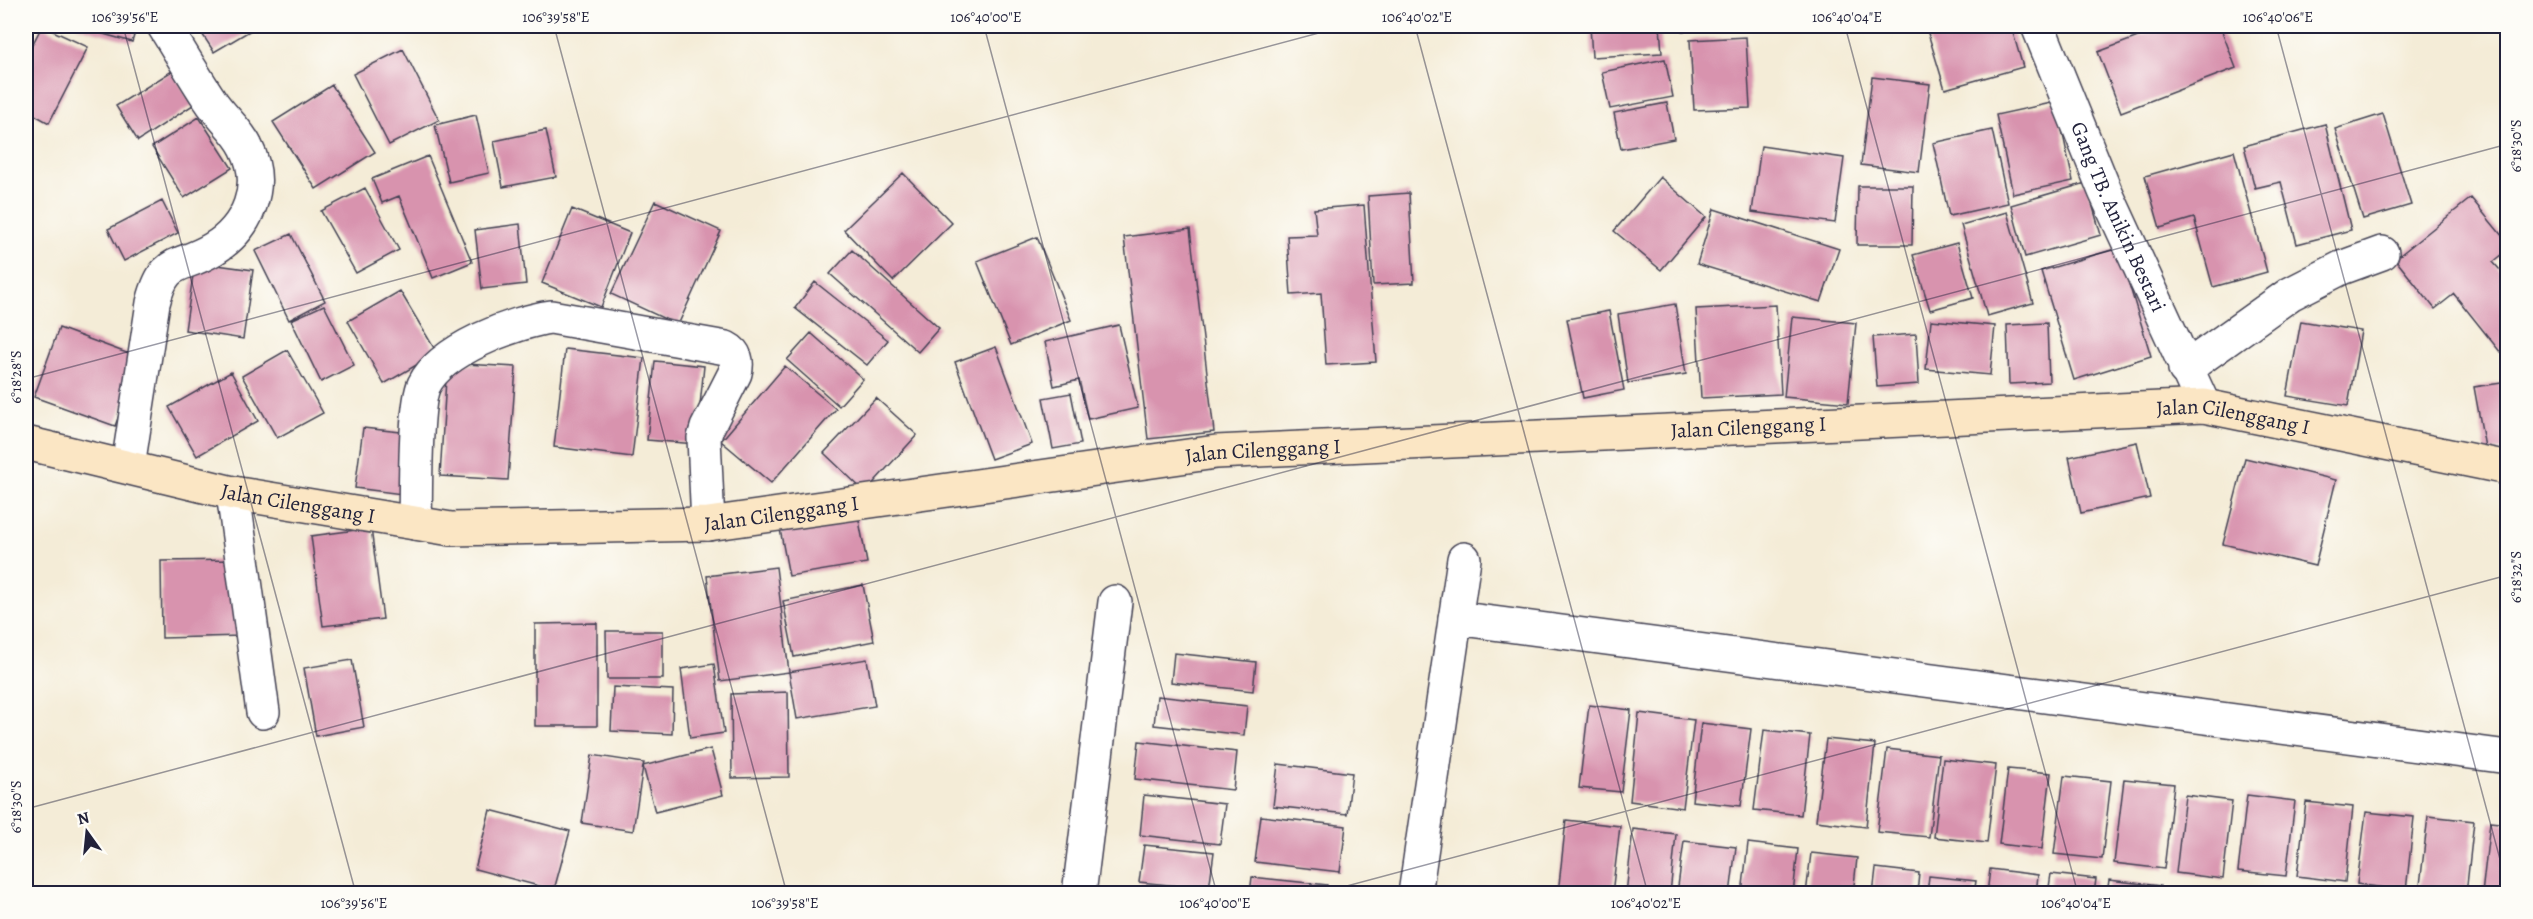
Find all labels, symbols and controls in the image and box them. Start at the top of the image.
text: 106°39'56"E [91,7,159,27]
text: 106°39'58"E [522,7,590,27]
text: 106°40'00"E [950,7,1022,27]
text: 106°40'02"E [1382,7,1452,27]
text: 106°40'04"E [1812,7,1882,27]
text: 106°40'06"E [2243,7,2313,27]
street label: Gang TB. Anikin Bestari [2064,117,2173,316]
text: 6°18'30"S [2506,119,2526,173]
text: 6°18'28"S [6,350,26,404]
street label: Jalan Cilenggang I [2155,392,2312,441]
street label: Jalan Cilenggang I [1670,410,1827,445]
street label: Jalan Cilenggang I [1183,432,1341,470]
street label: Jalan Cilenggang I [218,477,377,530]
street label: Jalan Cilenggang I [704,489,860,538]
text: 6°18'32"S [2506,551,2526,603]
text: 6°18'30"S [6,780,26,834]
north arrow [57,802,117,862]
text: N [75,806,92,831]
text: 106°39'56"E [320,893,388,913]
text: 106°39'58"E [751,893,819,913]
text: 106°40'00"E [1179,893,1251,913]
text: 106°40'02"E [1611,893,1681,913]
text: 106°40'04"E [2041,893,2111,913]

